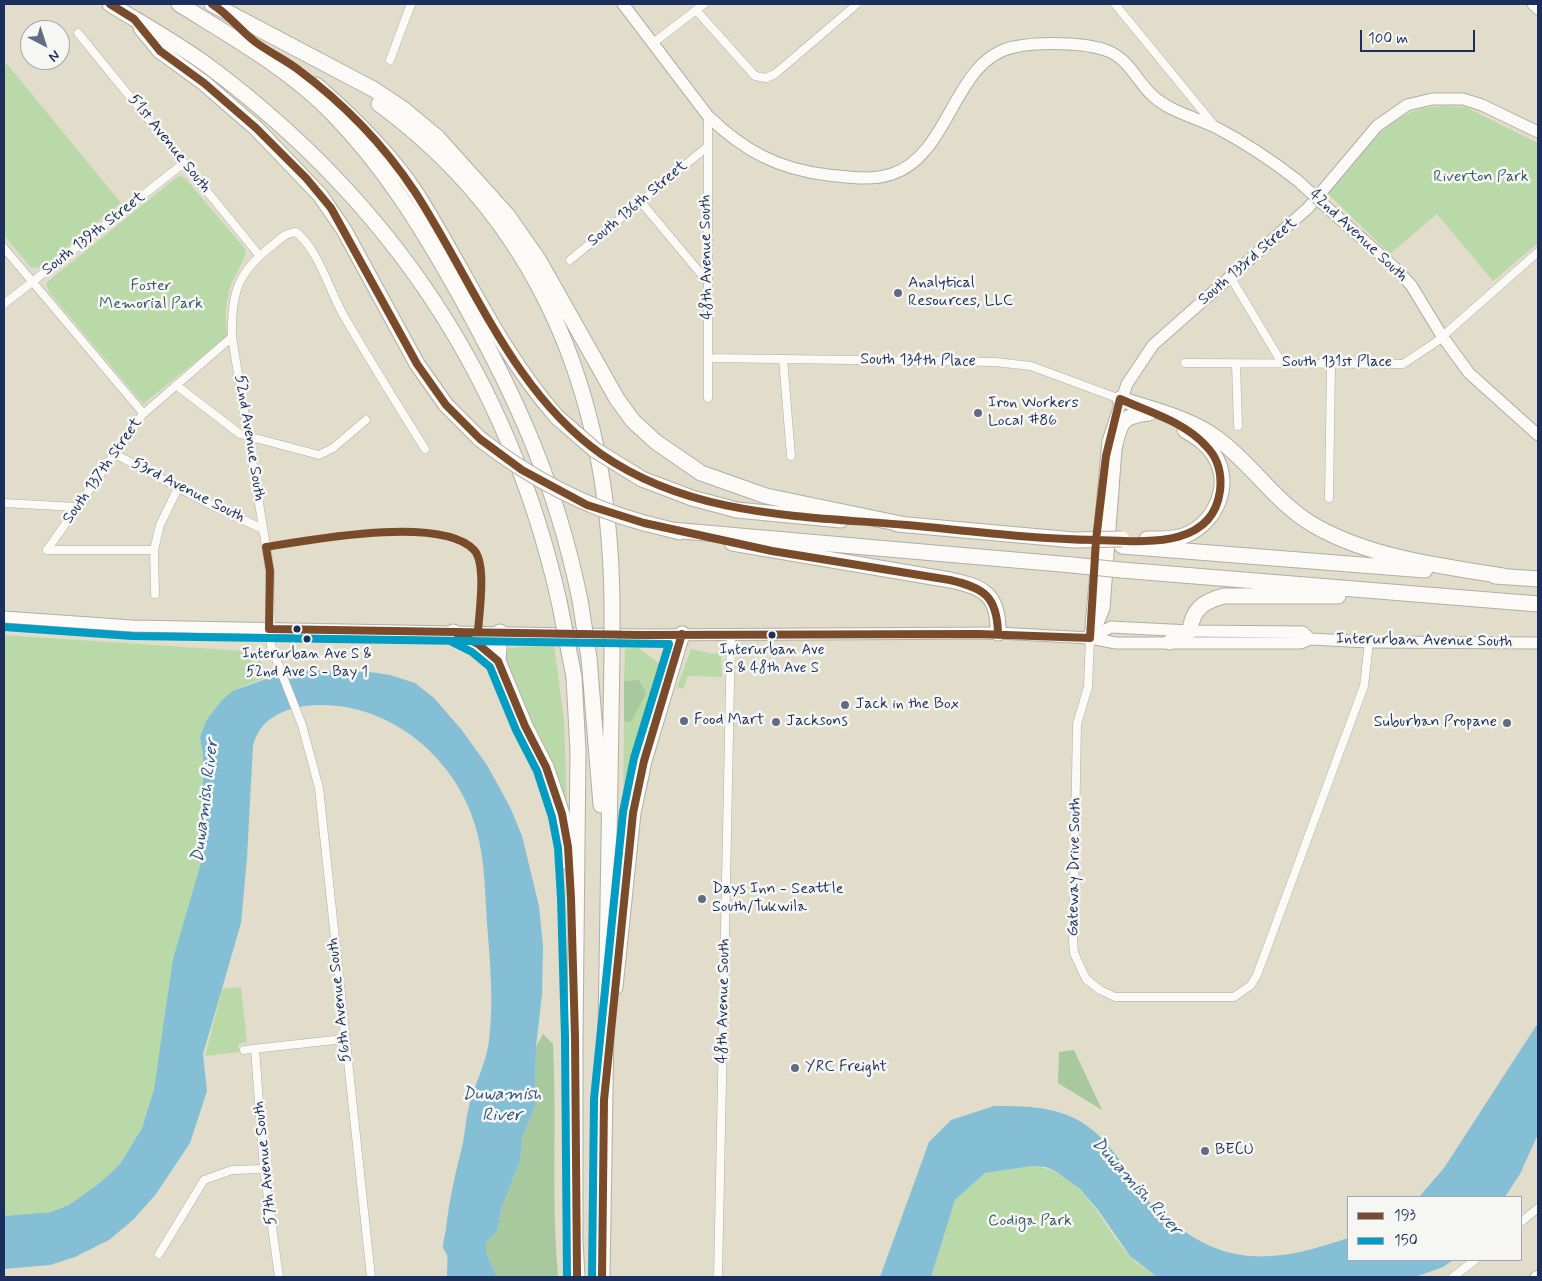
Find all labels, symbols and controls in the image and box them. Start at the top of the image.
north arrow [20,20,70,70]
scale bar [1362,20,1477,52]
text: 100 m [1368,29,1408,49]
text: N [45,46,63,66]
street label: 51st Avenue South [123,91,215,197]
street label: South 136th Street [584,157,692,251]
park label: Riverton Park [1433,168,1529,188]
street label: 42nd Avenue South [1305,186,1411,286]
street label: South 139th Street [39,188,149,280]
street label: 48th Avenue South [696,194,718,320]
street label: South 133rd Street [1195,214,1301,310]
place label: Analytical Resources, LLC [908,274,1013,312]
park label: Foster Memorial Park [99,277,203,315]
marker: Analytical Resources, LLC [892,287,904,299]
street label: South 134th Place [860,350,976,372]
street label: South 131st Place [1282,353,1392,373]
street label: 52nd Avenue South [230,373,268,503]
place label: Iron Workers Local #86 [988,394,1079,432]
marker: Iron Workers Local #86 [972,407,984,419]
street label: South 137th Street [59,414,147,528]
street label: 53rd Avenue South [128,454,248,528]
unlabelled marker [292,624,302,634]
marker: Interurban Ave S & 48th Ave S [767,630,777,640]
street label: Interurban Avenue South [1336,630,1512,652]
marker: Interurban Ave S & 52nd Ave S - Bay 1 [302,634,312,644]
place label: Interurban Ave S & 48th Ave S [720,642,824,677]
place label: Interurban Ave S & 52nd Ave S - Bay 1 [242,646,372,681]
place label: Jack in the Box [855,695,959,715]
marker: Jack in the Box [839,699,851,711]
place label: Food Mart [694,711,764,731]
place label: Jacksons [786,712,848,732]
place label: Suburban Propane [1374,713,1497,733]
marker: Food Mart [678,715,690,727]
marker: Jacksons [770,716,782,728]
marker: Suburban Propane [1501,717,1513,729]
water label: Duwamish River [188,738,224,864]
street label: Gateway Drive South [1064,797,1086,937]
place label: Days Inn - Seattle South/Tukwila [712,880,844,918]
marker: Days Inn - Seattle South/Tukwila [696,893,708,905]
street label: 56th Avenue South [324,937,356,1063]
street label: 48th Avenue South [713,938,735,1064]
place label: YRC Freight [805,1058,887,1078]
marker: YRC Freight [789,1062,801,1074]
water label: Duwamish River [462,1084,542,1126]
street label: 57th Avenue South [250,1100,282,1226]
water label: Duwamish River [1086,1134,1186,1240]
place label: BECU [1215,1141,1254,1161]
marker: BECU [1199,1145,1211,1157]
legend [1347,1196,1522,1261]
text: 193 [1394,1206,1416,1226]
park label: Codiga Park [988,1212,1072,1232]
text: 150 [1394,1231,1418,1251]

